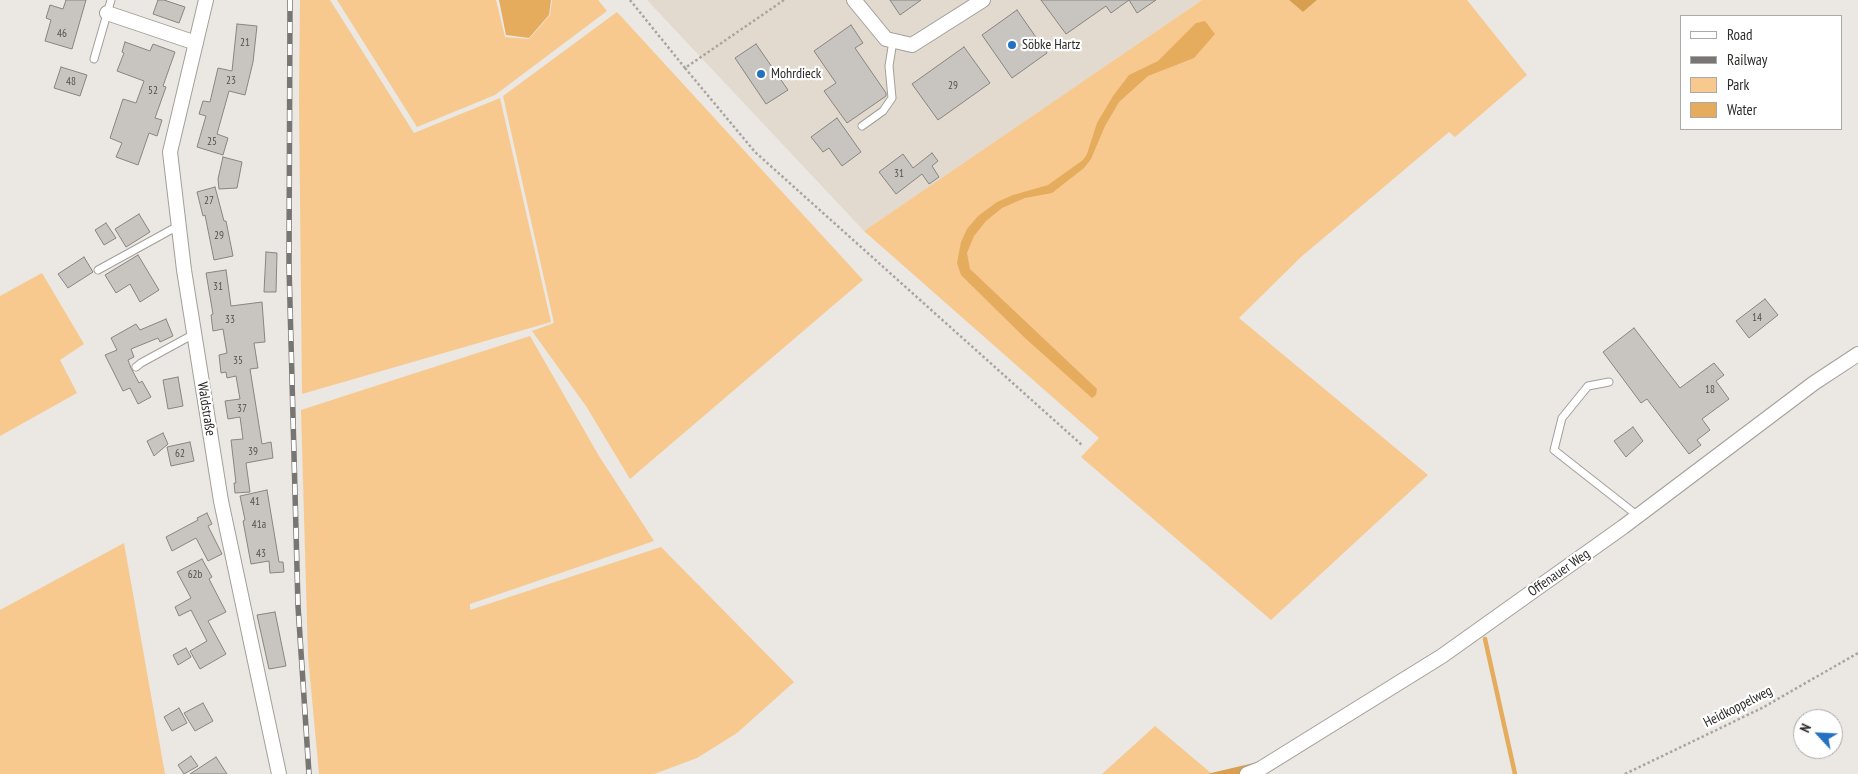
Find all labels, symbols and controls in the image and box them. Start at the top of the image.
legend [1680,15,1843,130]
text: Road [1727,25,1753,44]
house number: 46 [57,27,67,41]
house number: 21 [240,36,250,50]
place label: Söbke Hartz [1022,37,1080,53]
marker: Söbke Hartz [1006,39,1018,51]
text: Railway [1727,50,1767,69]
place label: Mohrdieck [771,66,821,82]
marker: Mohrdieck [755,68,767,80]
house number: 23 [226,74,236,88]
house number: 48 [66,75,76,89]
text: Park [1727,75,1749,94]
house number: 29 [948,79,958,93]
house number: 52 [148,84,158,98]
text: Water [1727,100,1757,119]
house number: 25 [207,135,217,149]
house number: 31 [894,167,904,181]
house number: 27 [204,194,214,208]
house number: 29 [214,229,224,243]
house number: 31 [213,280,223,294]
house number: 14 [1752,311,1762,325]
house number: 33 [225,313,235,327]
house number: 35 [233,354,243,368]
street label: Waldstraße [193,381,219,437]
house number: 18 [1705,383,1715,397]
house number: 37 [237,402,247,416]
house number: 39 [248,445,258,459]
house number: 62 [175,447,185,461]
house number: 41 [250,495,260,509]
house number: 41a [252,518,266,532]
street label: Offenauer Weg [1525,546,1593,600]
house number: 43 [256,547,266,561]
house number: 62b [188,568,202,582]
street label: Heidkoppelweg [1701,683,1775,731]
north arrow [1793,709,1843,759]
text: N [1796,721,1815,735]

